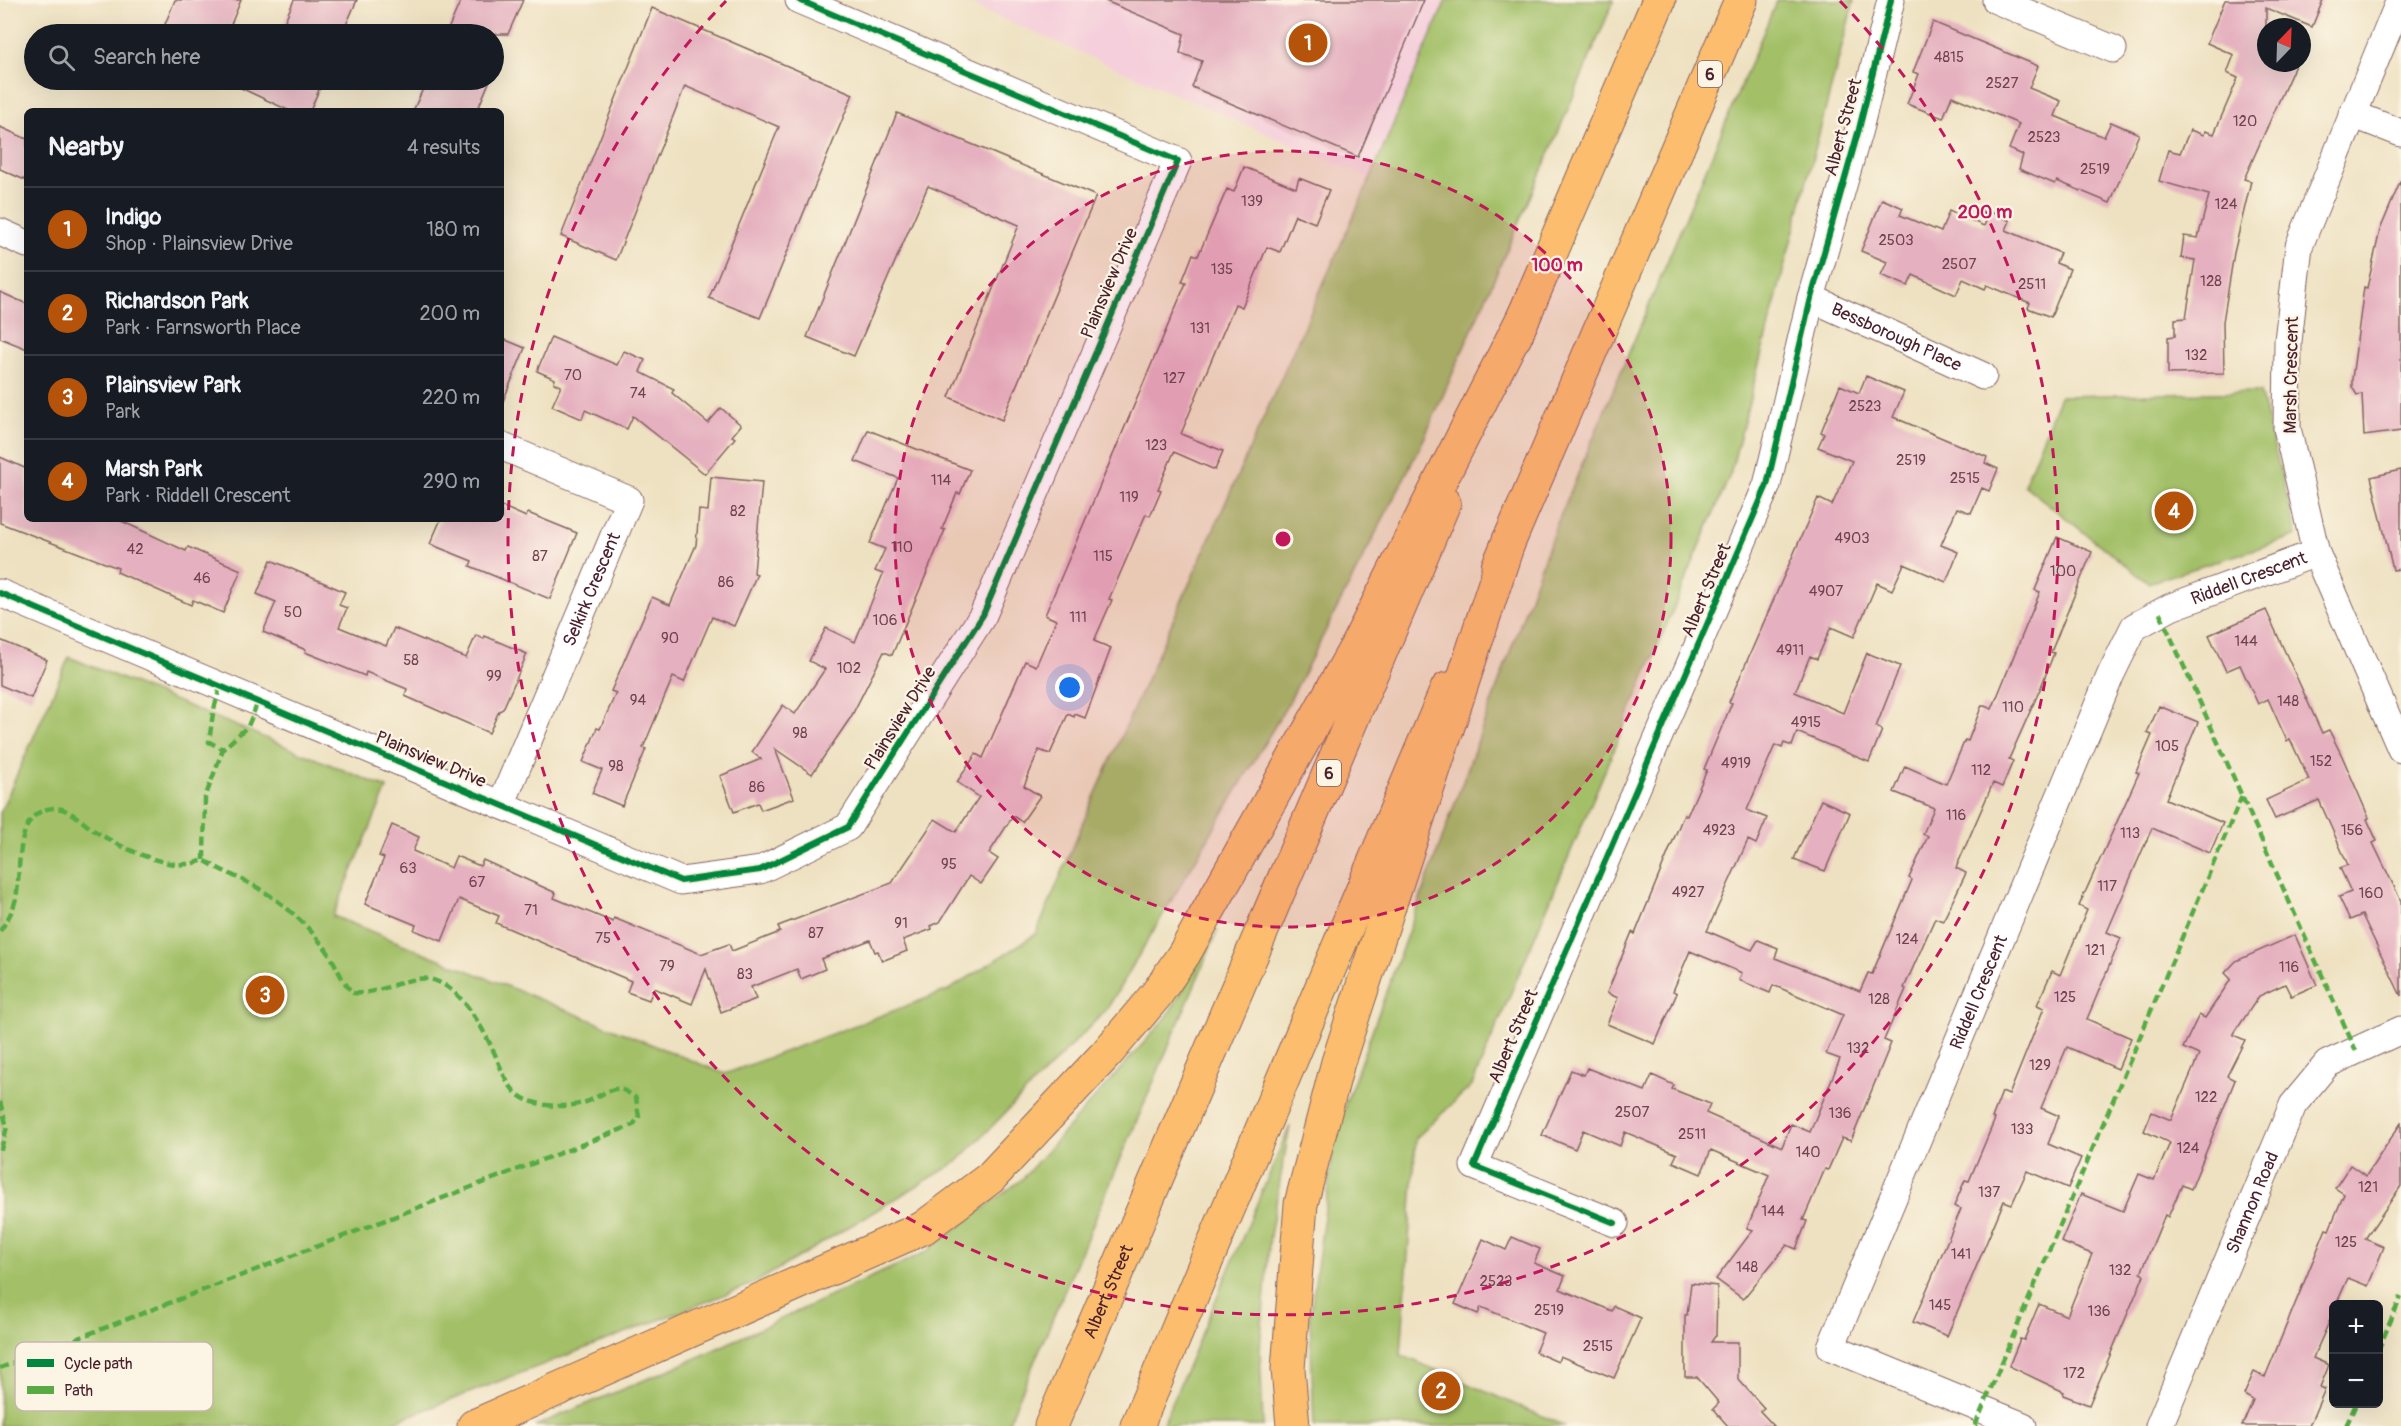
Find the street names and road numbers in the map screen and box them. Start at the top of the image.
road number: 6 [1698,61,1722,87]
street label: Albert Street [1819,75,1868,178]
street label: Plainsview Drive [1076,224,1143,342]
street label: Bessborough Place [1828,298,1965,377]
street label: Marsh Crescent [2279,315,2304,434]
street label: Selkirk Crescent [558,528,626,650]
street label: Albert Street [1676,539,1737,641]
street label: Riddell Crescent [2188,546,2311,611]
street label: Plainsview Drive [859,662,942,774]
street label: Plainsview Drive [372,726,490,793]
road number: 6 [1317,760,1341,786]
street label: Riddell Crescent [1945,931,2013,1053]
street label: Albert Street [1483,985,1544,1087]
street label: Shannon Road [2221,1148,2284,1257]
street label: Albert Street [1078,1241,1139,1342]

